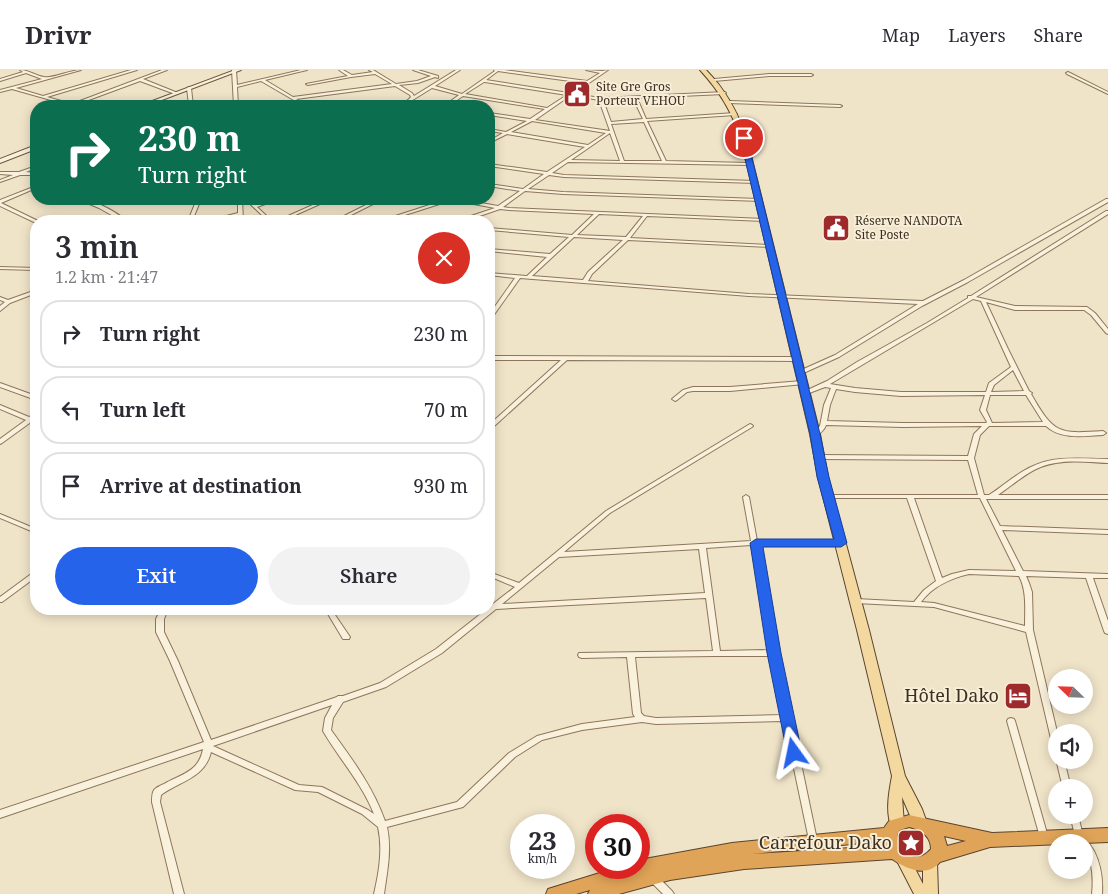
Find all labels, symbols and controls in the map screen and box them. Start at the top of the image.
text: Drivr [25,18,92,51]
text: Map [882,23,920,47]
text: Layers [948,23,1006,47]
text: Share [1034,23,1083,47]
place label: Site Gre Gros Porteur VEHOU [596,78,686,109]
public building icon: Site Gre Gros Porteur VEHOU [562,79,592,109]
text: 230 m [138,114,241,161]
pin [723,117,765,159]
icon: right [55,120,120,185]
icon: arrive [730,124,758,152]
text: Turn right [138,159,247,189]
place label: Réserve NANDOTA Site Poste [855,212,963,243]
public building icon: Réserve NANDOTA Site Poste [821,213,851,243]
text: 3 min [55,226,139,267]
button: close [418,232,470,284]
text: 1.2 km · 21:47 [55,266,158,288]
icon: right [57,320,85,348]
text: Turn right [100,321,200,347]
text: 230 m [413,321,468,347]
icon: left [57,396,85,424]
text: Turn left [100,397,186,423]
text: 70 m [424,397,468,423]
icon: arrive [57,472,85,500]
text: Arrive at destination [100,473,302,499]
text: 930 m [413,473,468,499]
button: Exit [55,547,258,605]
button: Share [268,547,470,605]
north arrow [1048,669,1092,714]
map controls [1048,669,1093,879]
hotel icon: Hôtel Dako [1003,681,1033,711]
place label: Hôtel Dako [904,683,999,707]
button: sound [1048,724,1093,769]
position arrow [767,726,819,778]
button: + [1048,779,1093,824]
speed limit sign: 30 [585,814,650,879]
text: 23 [528,823,557,857]
place icon: Carrefour Dako [896,828,926,858]
place label: Carrefour Dako [759,830,892,854]
button: − [1048,834,1093,879]
text: km/h [528,850,557,867]

